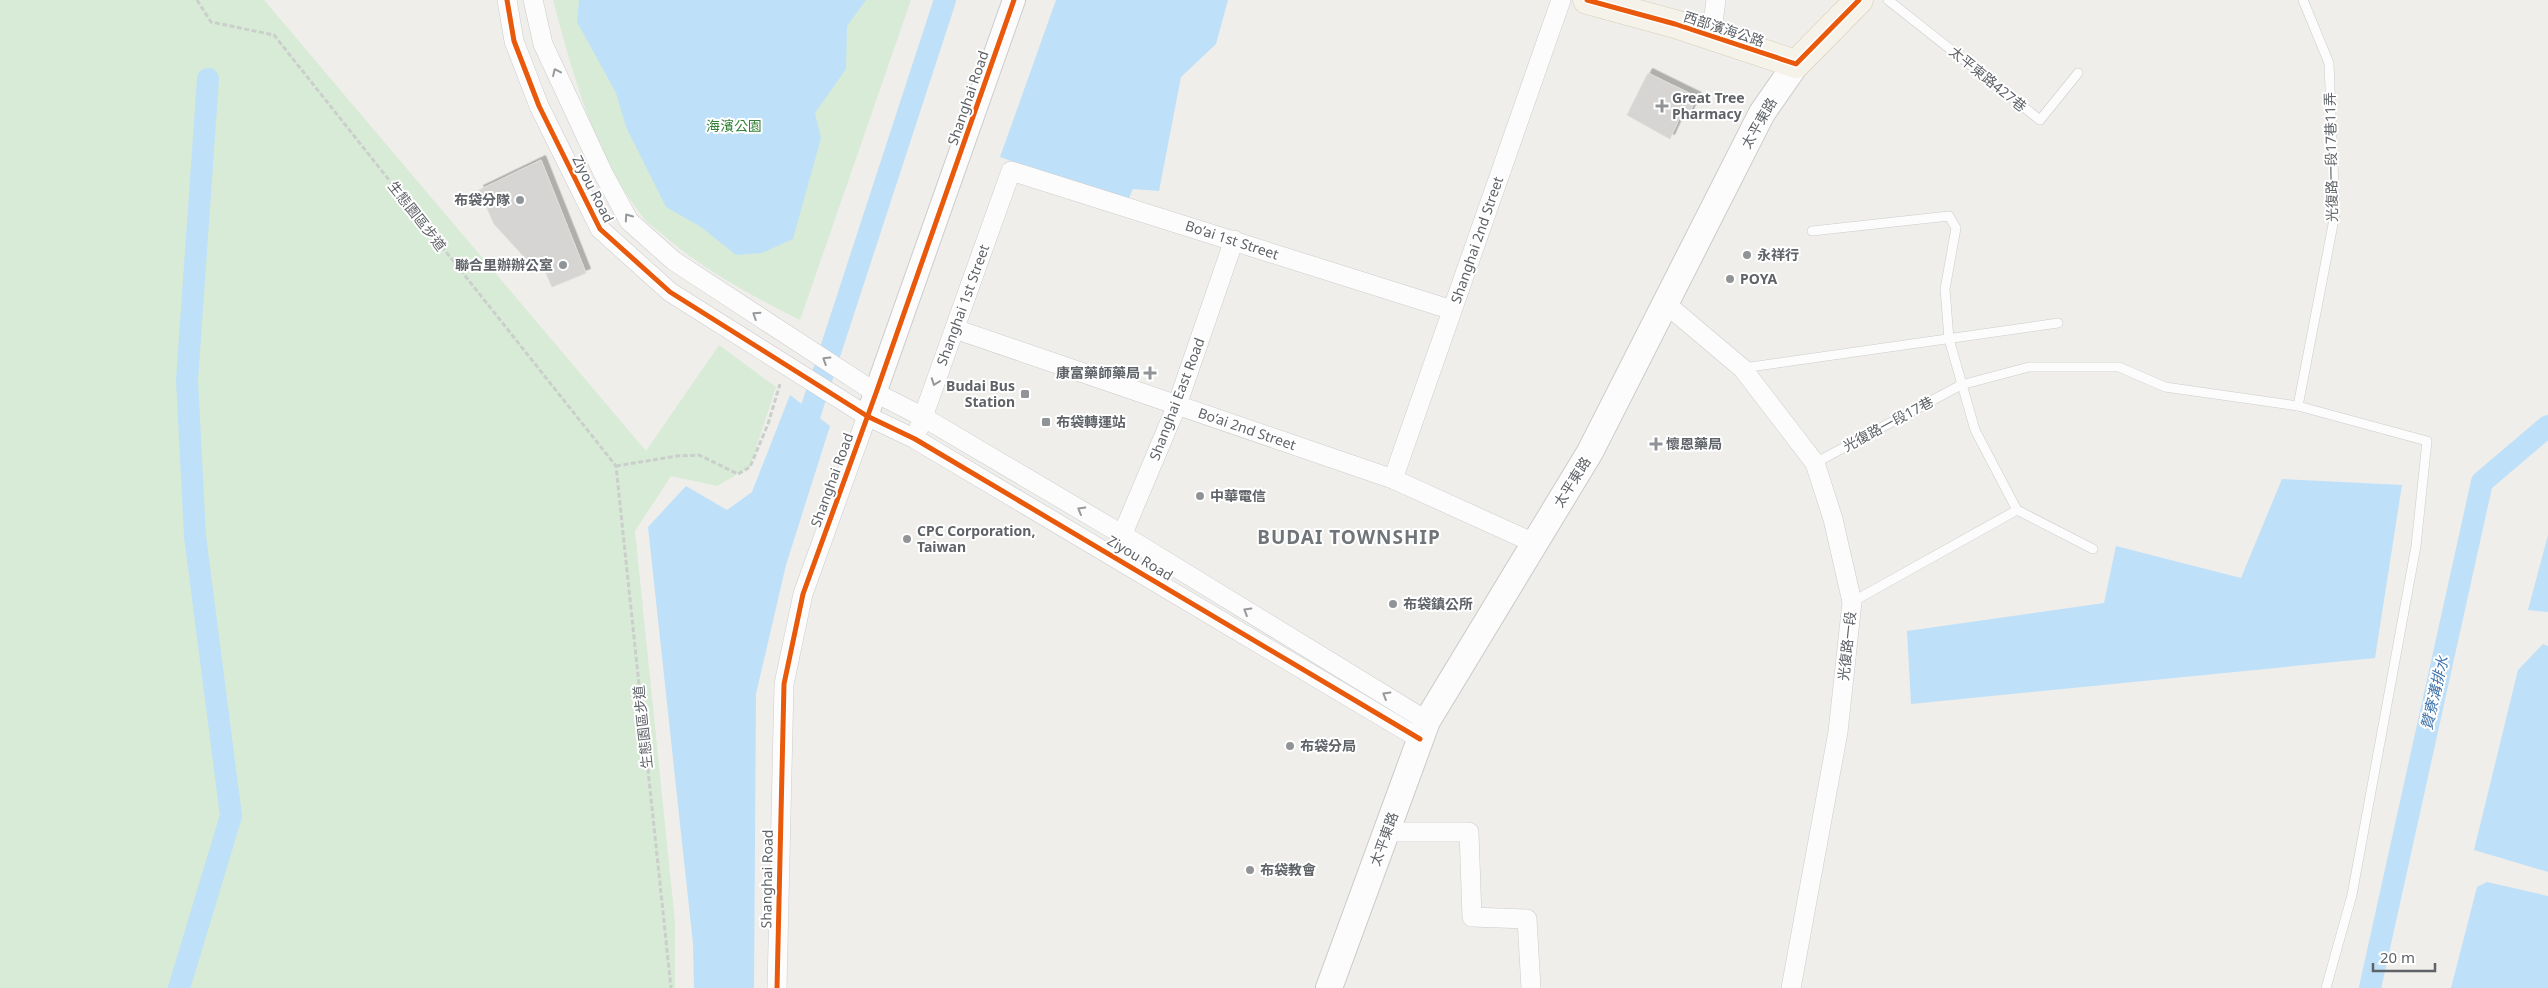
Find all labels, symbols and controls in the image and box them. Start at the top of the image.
street label: 西部濱海公路 [1681,7,1767,51]
street label: 太平東路427巷 [1946,42,2031,116]
street label: Shanghai Road [942,48,993,148]
one-way arrow [551,68,562,77]
place label: Great Tree Pharmacy [1672,88,1745,123]
street label: 光復路一段17巷11弄 [2320,92,2341,222]
street label: 太平東路 [1736,94,1781,152]
marker: Great Tree Pharmacy [1656,100,1668,112]
park label: 海濱公園 [706,116,762,135]
street label: Ziyou Road [568,152,619,226]
street label: Shanghai 2nd Street [1446,174,1507,306]
street label: 生態園區步道 [384,177,451,255]
place label: 布袋分隊 [454,190,510,209]
marker: 布袋分隊 [514,194,526,206]
one-way arrow [625,213,634,223]
street label: Bo’ai 1st Street [1183,216,1281,264]
street label: Shanghai 1st Street [932,242,993,368]
place label: 永祥行 [1757,245,1799,264]
marker: 永祥行 [1741,249,1753,261]
place label: 聯合里辦辦公室 [455,255,553,274]
marker: 聯合里辦辦公室 [557,259,569,271]
place label: POYA [1740,269,1778,288]
marker: POYA [1724,273,1736,285]
one-way arrow [753,312,762,322]
street label: Shanghai East Road [1144,335,1209,463]
one-way arrow [822,357,831,366]
place label: 康富藥師藥局 [1056,363,1140,382]
marker: 康富藥師藥局 [1144,367,1156,379]
place label: Budai Bus Station [946,376,1015,411]
one-way arrow [931,377,941,386]
marker: Budai Bus Station [1019,388,1031,400]
street label: 光復路一段17巷 [1839,392,1936,455]
street label: Bo’ai 2nd Street [1196,403,1299,454]
place label: 布袋轉運站 [1056,412,1126,431]
marker: 布袋轉運站 [1040,416,1052,428]
street label: Shanghai Road [806,430,857,530]
place label: 懷恩藥局 [1666,434,1722,453]
marker: 懷恩藥局 [1650,438,1662,450]
street label: 太平東路 [1549,453,1594,511]
place label: 中華電信 [1210,486,1266,505]
marker: 中華電信 [1194,490,1206,502]
one-way arrow [1077,507,1086,517]
place label: CPC Corporation, Taiwan [917,521,1035,556]
district label: BUDAI TOWNSHIP [1257,524,1441,550]
street label: Ziyou Road [1104,531,1177,585]
marker: CPC Corporation, Taiwan [901,533,913,545]
place label: 布袋鎮公所 [1403,594,1473,613]
marker: 布袋鎮公所 [1387,598,1399,610]
one-way arrow [1244,607,1253,617]
street label: 光復路一段 [1833,610,1860,682]
water label: 贊寮溝排水 [2416,653,2452,732]
street label: 生態園區步道 [629,684,656,770]
one-way arrow [1382,692,1391,702]
place label: 布袋分局 [1300,736,1356,755]
marker: 布袋分局 [1284,740,1296,752]
street label: 太平東路 [1365,809,1402,868]
street label: Shanghai Road [756,829,777,929]
place label: 布袋教會 [1260,860,1316,879]
marker: 布袋教會 [1244,864,1256,876]
scale bar [2373,940,2436,972]
text: 20 m [2380,947,2415,967]

